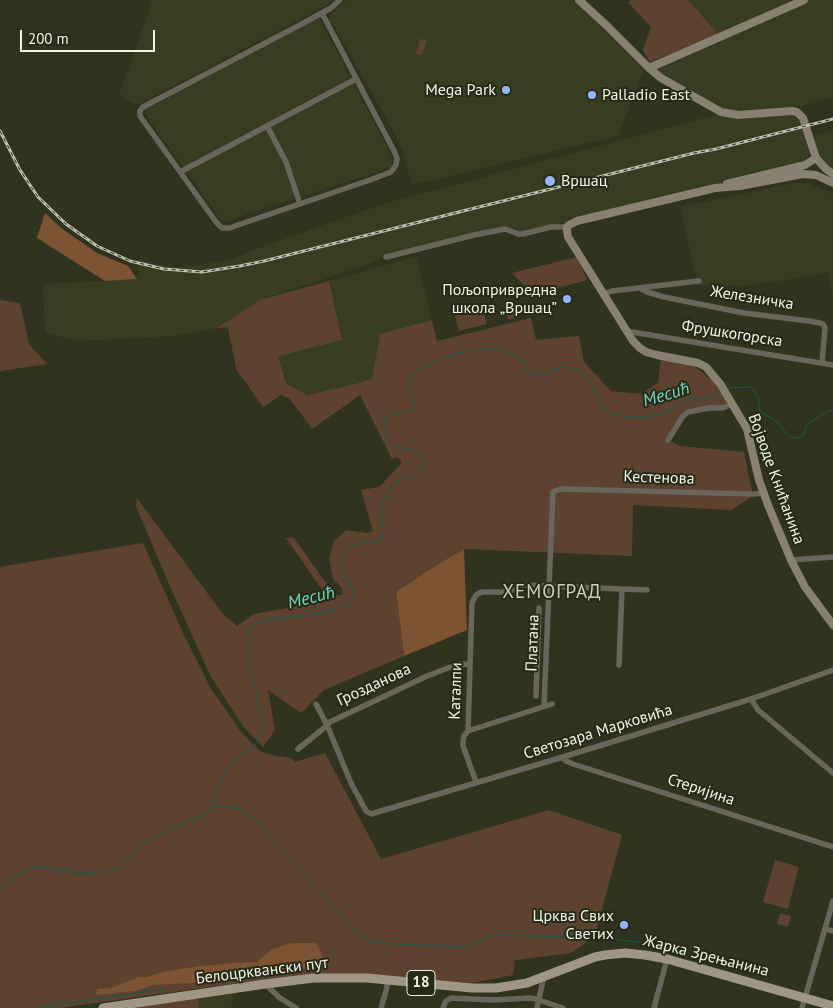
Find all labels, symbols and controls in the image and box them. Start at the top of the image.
scale bar [22,20,158,52]
text: 200 m [28,29,69,48]
place label: Mega Park [425,80,496,100]
marker: Mega Park [500,84,512,96]
place label: Palladio East [602,85,690,105]
marker: Palladio East [586,89,598,101]
place label: Вршац [561,171,607,191]
marker: Вршац [543,174,557,188]
place label: Пољопривредна школа „Вршац” [442,280,557,318]
street label: Железничка [709,282,795,314]
marker: Пољопривредна школа „Вршац” [561,293,573,305]
street label: Фрушкогорска [680,317,784,351]
water label: Месић [640,378,692,412]
street label: Војводе Книћанина [743,411,809,547]
street label: Кестенова [623,467,695,489]
water label: Месић [285,582,337,614]
district label: ХЕМОГРАД [501,582,603,604]
street label: Платана [522,614,544,672]
street label: Грозданова [334,660,414,710]
street label: Каталпи [445,662,467,720]
street label: Светозара Марковића [521,700,675,764]
street label: Стеријина [665,770,737,810]
place label: Црква Свих Светих [532,906,614,944]
marker: Црква Свих Светих [618,919,630,931]
street label: Жарка Зрењанина [641,931,771,981]
street label: Белоцрквански пут [195,953,329,989]
road number: 18 [407,970,435,996]

